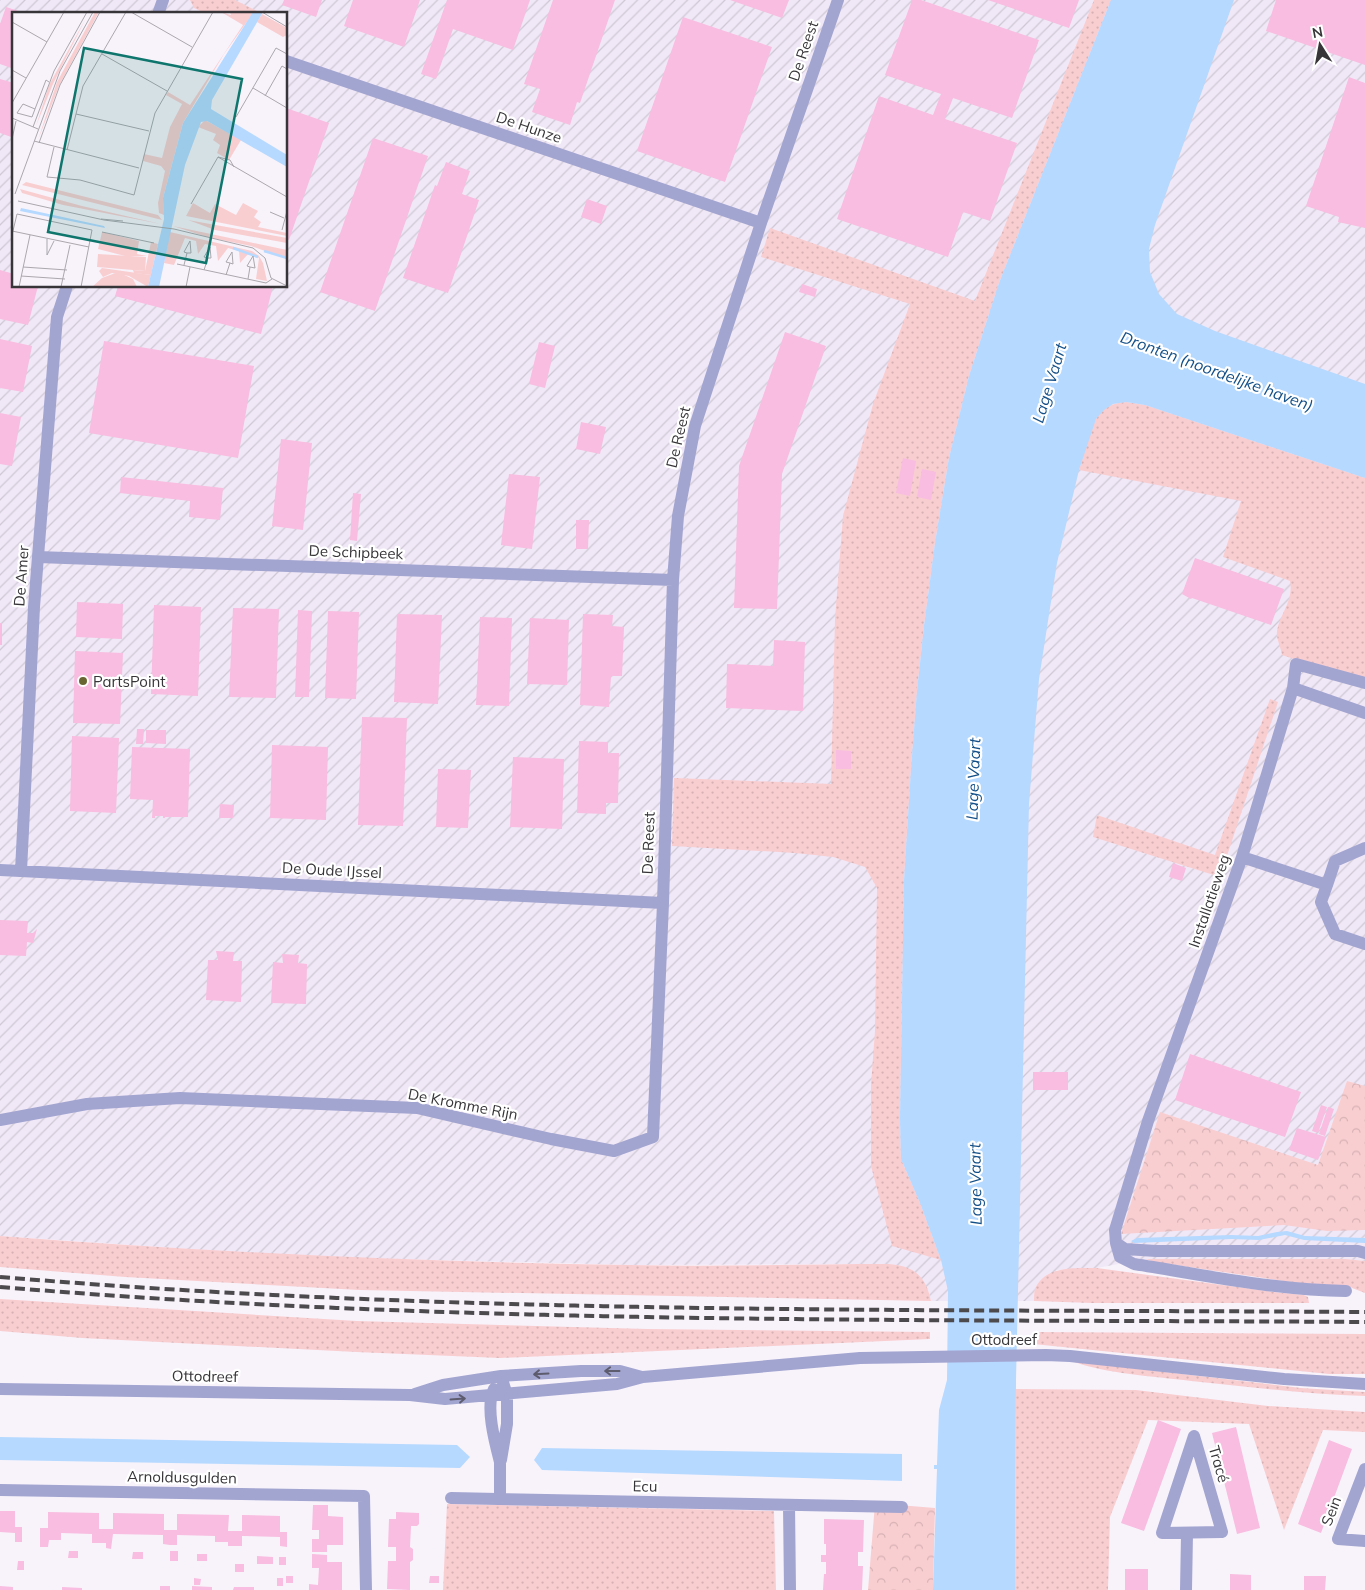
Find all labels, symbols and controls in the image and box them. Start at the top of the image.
inset map [12,12,288,288]
street label: De Reest [784,18,822,84]
north arrow [1295,20,1345,70]
text: N [1311,22,1324,42]
street label: De Hunze [494,107,564,147]
water label: Dronten (noordelijke haven) [1118,327,1316,415]
water label: Lage Vaart [1027,340,1071,425]
street label: De Reest [662,404,694,470]
street label: De Schipbeek [308,541,404,563]
street label: De Amer [9,544,33,607]
place label: PartsPoint [93,672,166,691]
marker: PartsPoint [77,675,89,687]
water label: Lage Vaart [962,737,984,820]
street label: De Reest [637,811,659,875]
street label: Installatieweg [1184,852,1234,950]
street label: De Oude IJssel [282,858,382,882]
street label: De Kromme Rijn [406,1084,520,1124]
water label: Lage Vaart [964,1142,986,1225]
street label: Ottodreef [971,1330,1038,1349]
street label: Ottodreef [172,1366,239,1386]
one-way arrow [604,1366,620,1376]
one-way arrow [533,1369,549,1378]
one-way arrow [450,1394,466,1403]
street label: Tracé [1205,1443,1233,1485]
street label: Arnoldusgulden [127,1467,237,1487]
street label: Ecu [632,1476,658,1496]
street label: Sein [1317,1494,1345,1528]

